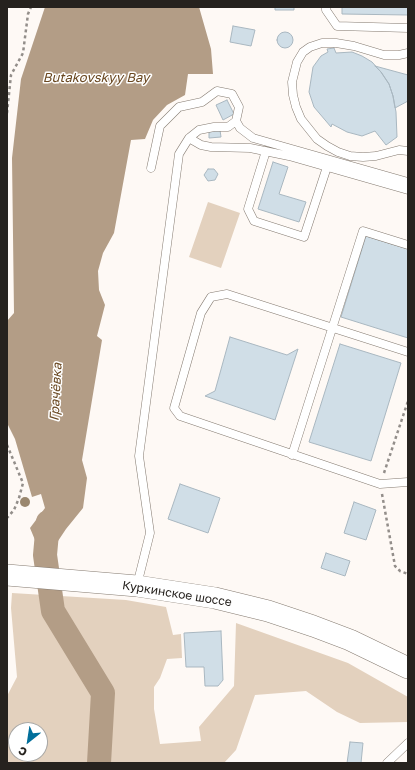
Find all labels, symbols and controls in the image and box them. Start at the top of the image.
water label: Butakovskyy Bay [43,70,149,86]
water label: Грачёвка [47,363,65,421]
street label: Куркинское шоссе [121,578,233,610]
north arrow [8,722,48,762]
text: С [16,744,29,760]

